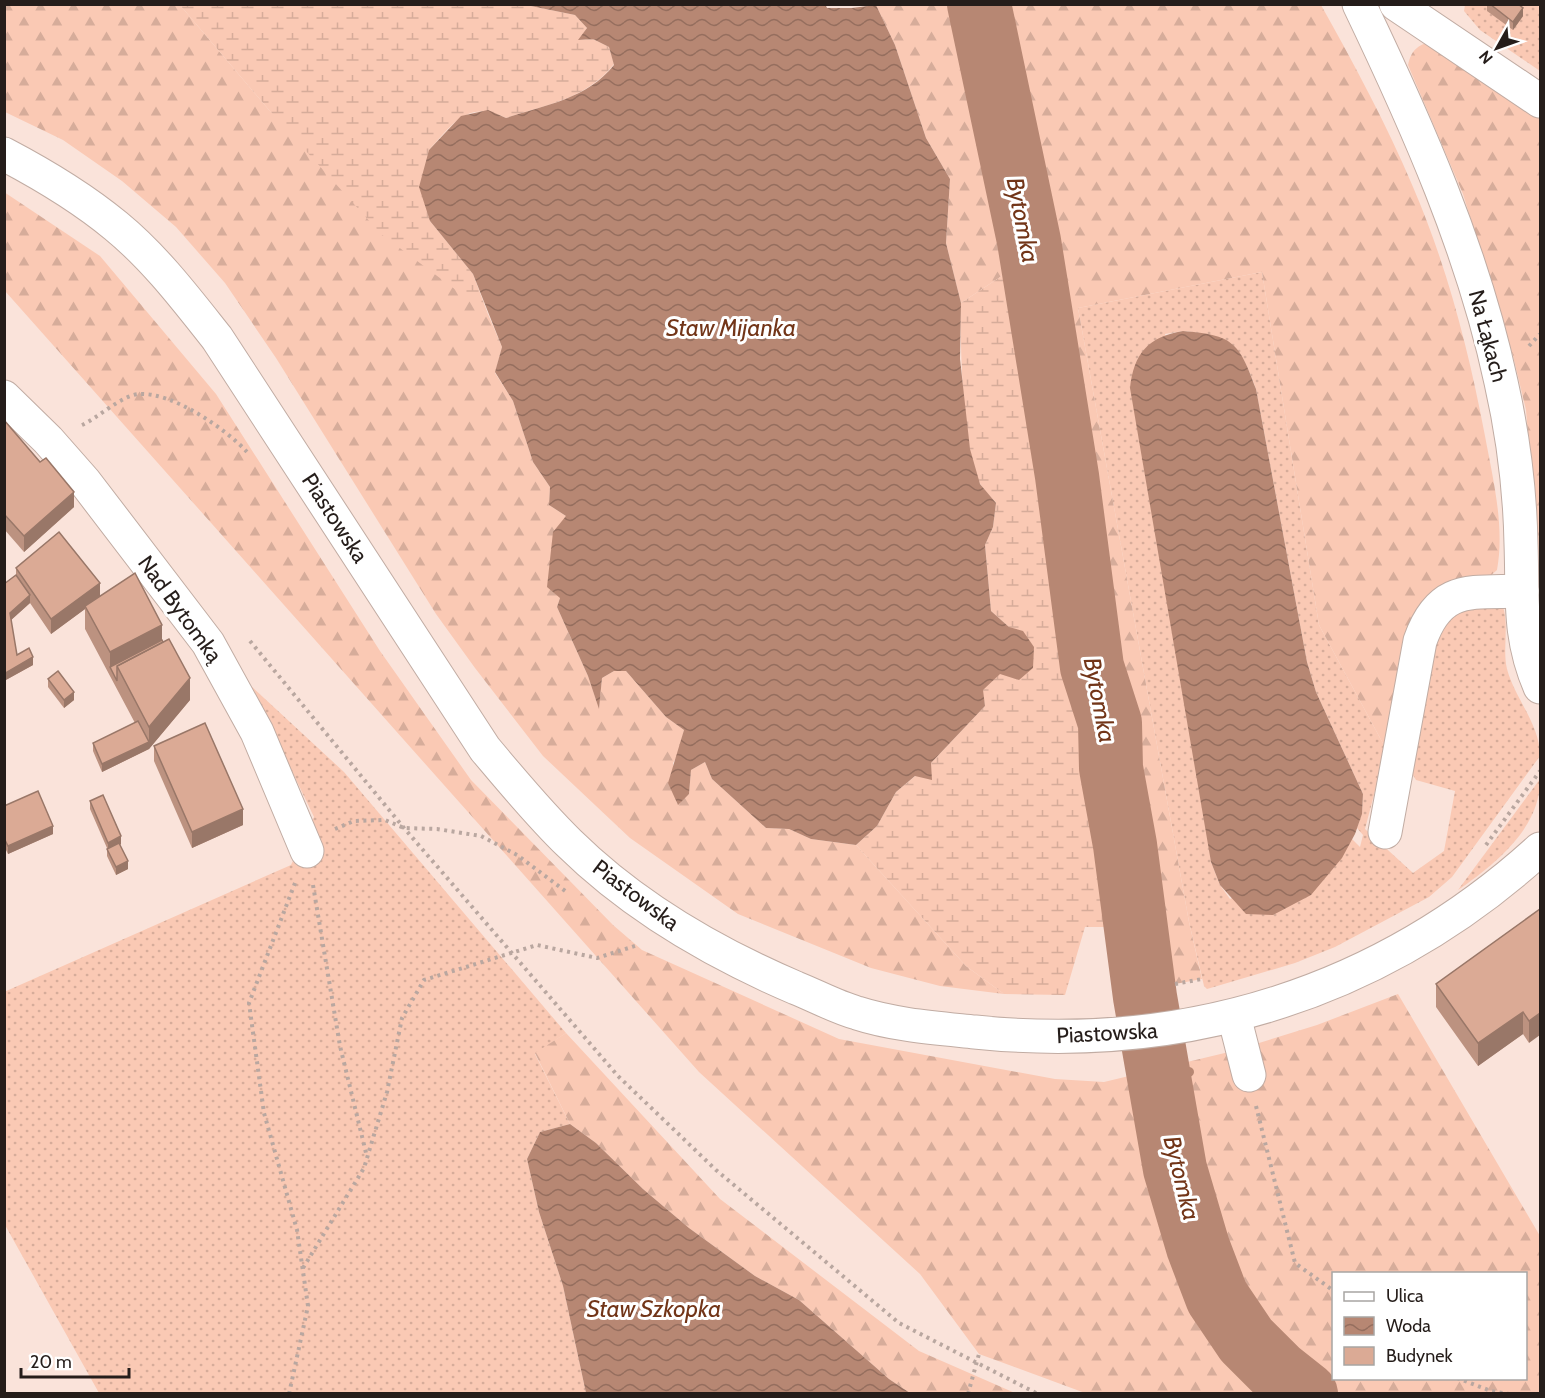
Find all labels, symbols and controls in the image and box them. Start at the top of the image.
north arrow [1467,18,1527,78]
text: N [1475,47,1497,68]
water label: Bytomka [1001,175,1045,265]
street label: Na Łąkach [1463,287,1513,385]
water label: Staw Mijanka [666,313,796,342]
street label: Piastowska [296,468,374,568]
street label: Nad Bytomką [132,550,228,668]
water label: Bytomka [1078,655,1122,745]
street label: Piastowska [587,854,685,937]
street label: Piastowska [1056,1017,1159,1049]
water label: Bytomka [1157,1133,1207,1223]
legend [1332,1272,1527,1380]
text: Ulica [1386,1285,1424,1307]
water label: Staw Szkopka [587,1294,721,1323]
text: Woda [1386,1315,1431,1337]
scale bar [21,1341,129,1379]
text: Budynek [1386,1345,1453,1367]
text: 20 m [30,1351,72,1373]

